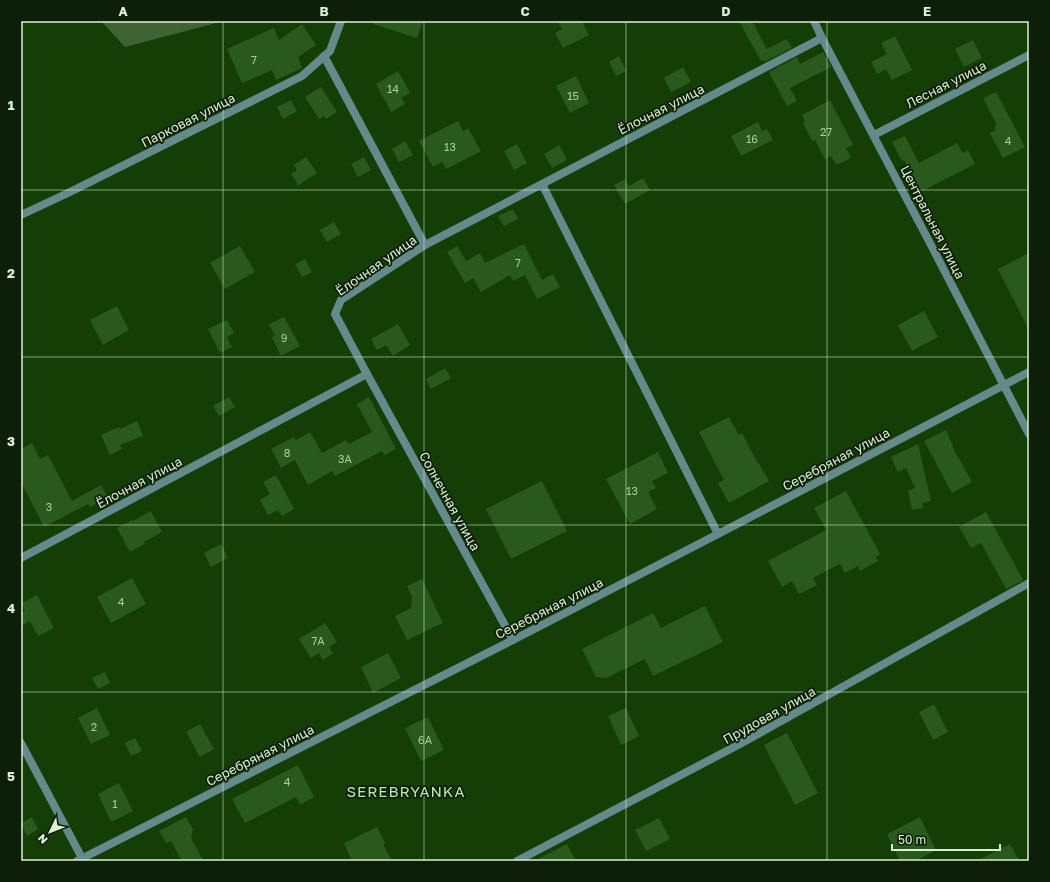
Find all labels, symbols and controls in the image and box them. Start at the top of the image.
text: A [118,3,128,19]
text: B [319,3,329,19]
text: C [520,3,530,19]
text: D [721,3,731,19]
text: E [923,3,931,19]
house number: 7 [251,53,257,66]
street label: Лесная улица [903,57,989,111]
street label: Ёлочная улица [615,80,707,138]
house number: 14 [387,82,399,95]
street label: Парковая улица [138,89,238,151]
house number: 15 [567,89,579,102]
text: 1 [8,97,15,113]
house number: 27 [820,125,832,138]
house number: 16 [746,132,758,145]
house number: 4 [1005,134,1012,147]
house number: 13 [444,140,456,153]
street label: Центральная улица [897,162,969,282]
street label: Ёлочная улица [333,231,419,299]
house number: 7 [515,256,521,269]
text: 2 [7,265,15,281]
house number: 9 [281,331,287,344]
street label: Серебряная улица [780,424,892,494]
text: 3 [7,433,15,449]
house number: 8 [284,446,291,459]
street label: Солнечная улица [416,449,484,553]
house number: 3А [338,452,353,465]
street label: Ёлочная улица [93,453,185,511]
house number: 13 [626,484,638,497]
house number: 3 [46,500,52,513]
street label: Серебряная улица [492,574,606,642]
house number: 4 [118,595,125,608]
text: 4 [7,600,15,616]
house number: 7А [311,634,325,647]
street label: Прудовая улица [720,683,818,747]
house number: 2 [91,720,97,733]
street label: Серебряная улица [203,721,317,789]
house number: 6А [418,733,433,746]
text: 5 [7,768,15,784]
house number: 4 [284,775,291,788]
district label: SEREBRYANKA [346,782,466,800]
house number: 1 [112,797,118,810]
north arrow [30,812,70,852]
scale bar [892,826,1000,852]
text: N [35,832,50,847]
text: 50 m [898,832,926,847]

